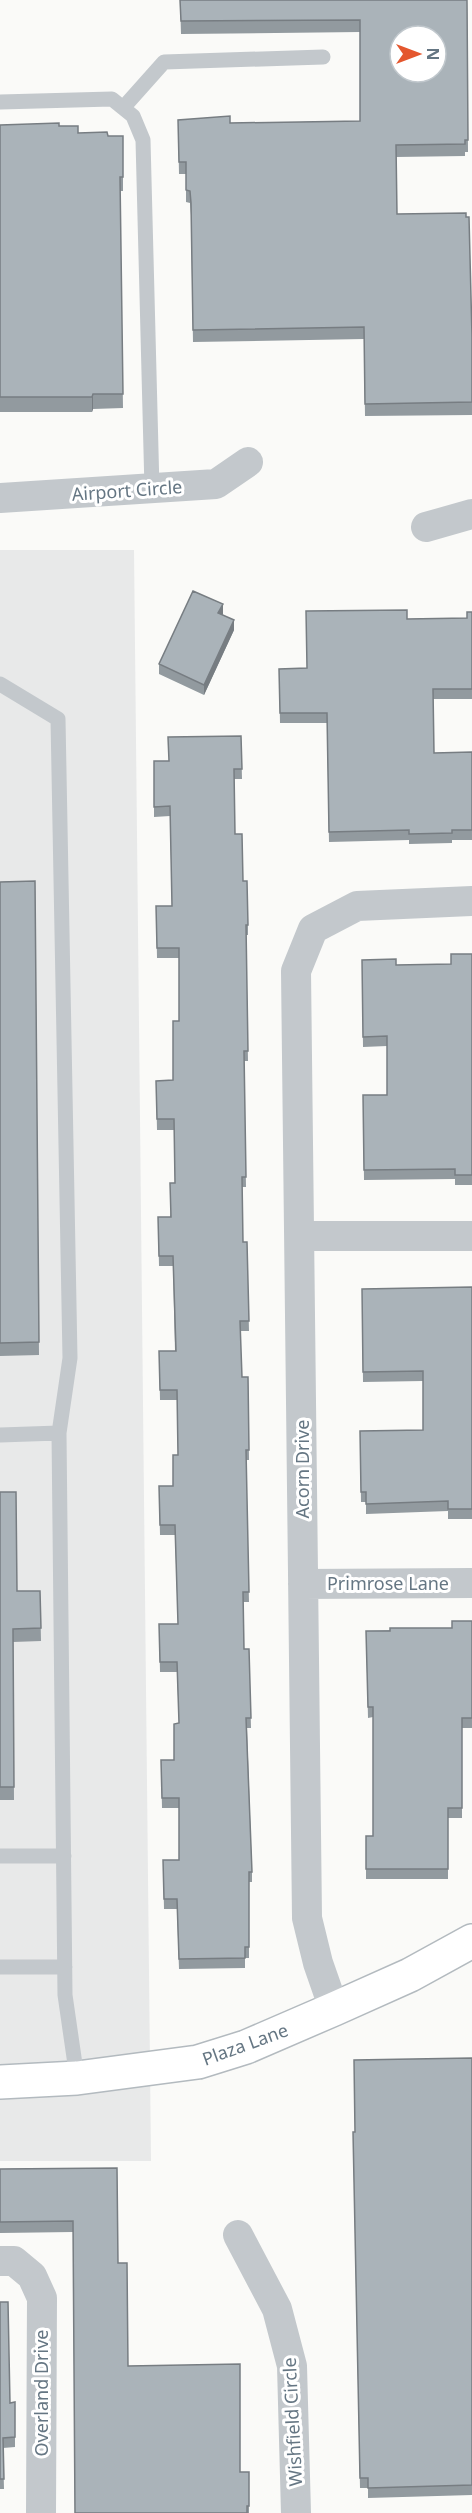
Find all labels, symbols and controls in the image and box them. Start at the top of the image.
north arrow [388,24,448,84]
text: N [422,47,444,61]
street label: Airport Circle [71,474,183,506]
street label: Acorn Drive [290,1420,314,1518]
street label: Primrose Lane [327,1571,449,1595]
street label: Plaza Lane [199,2017,291,2071]
street label: Overland Drive [29,2330,53,2456]
street label: Wishfield Circle [277,2357,307,2487]

